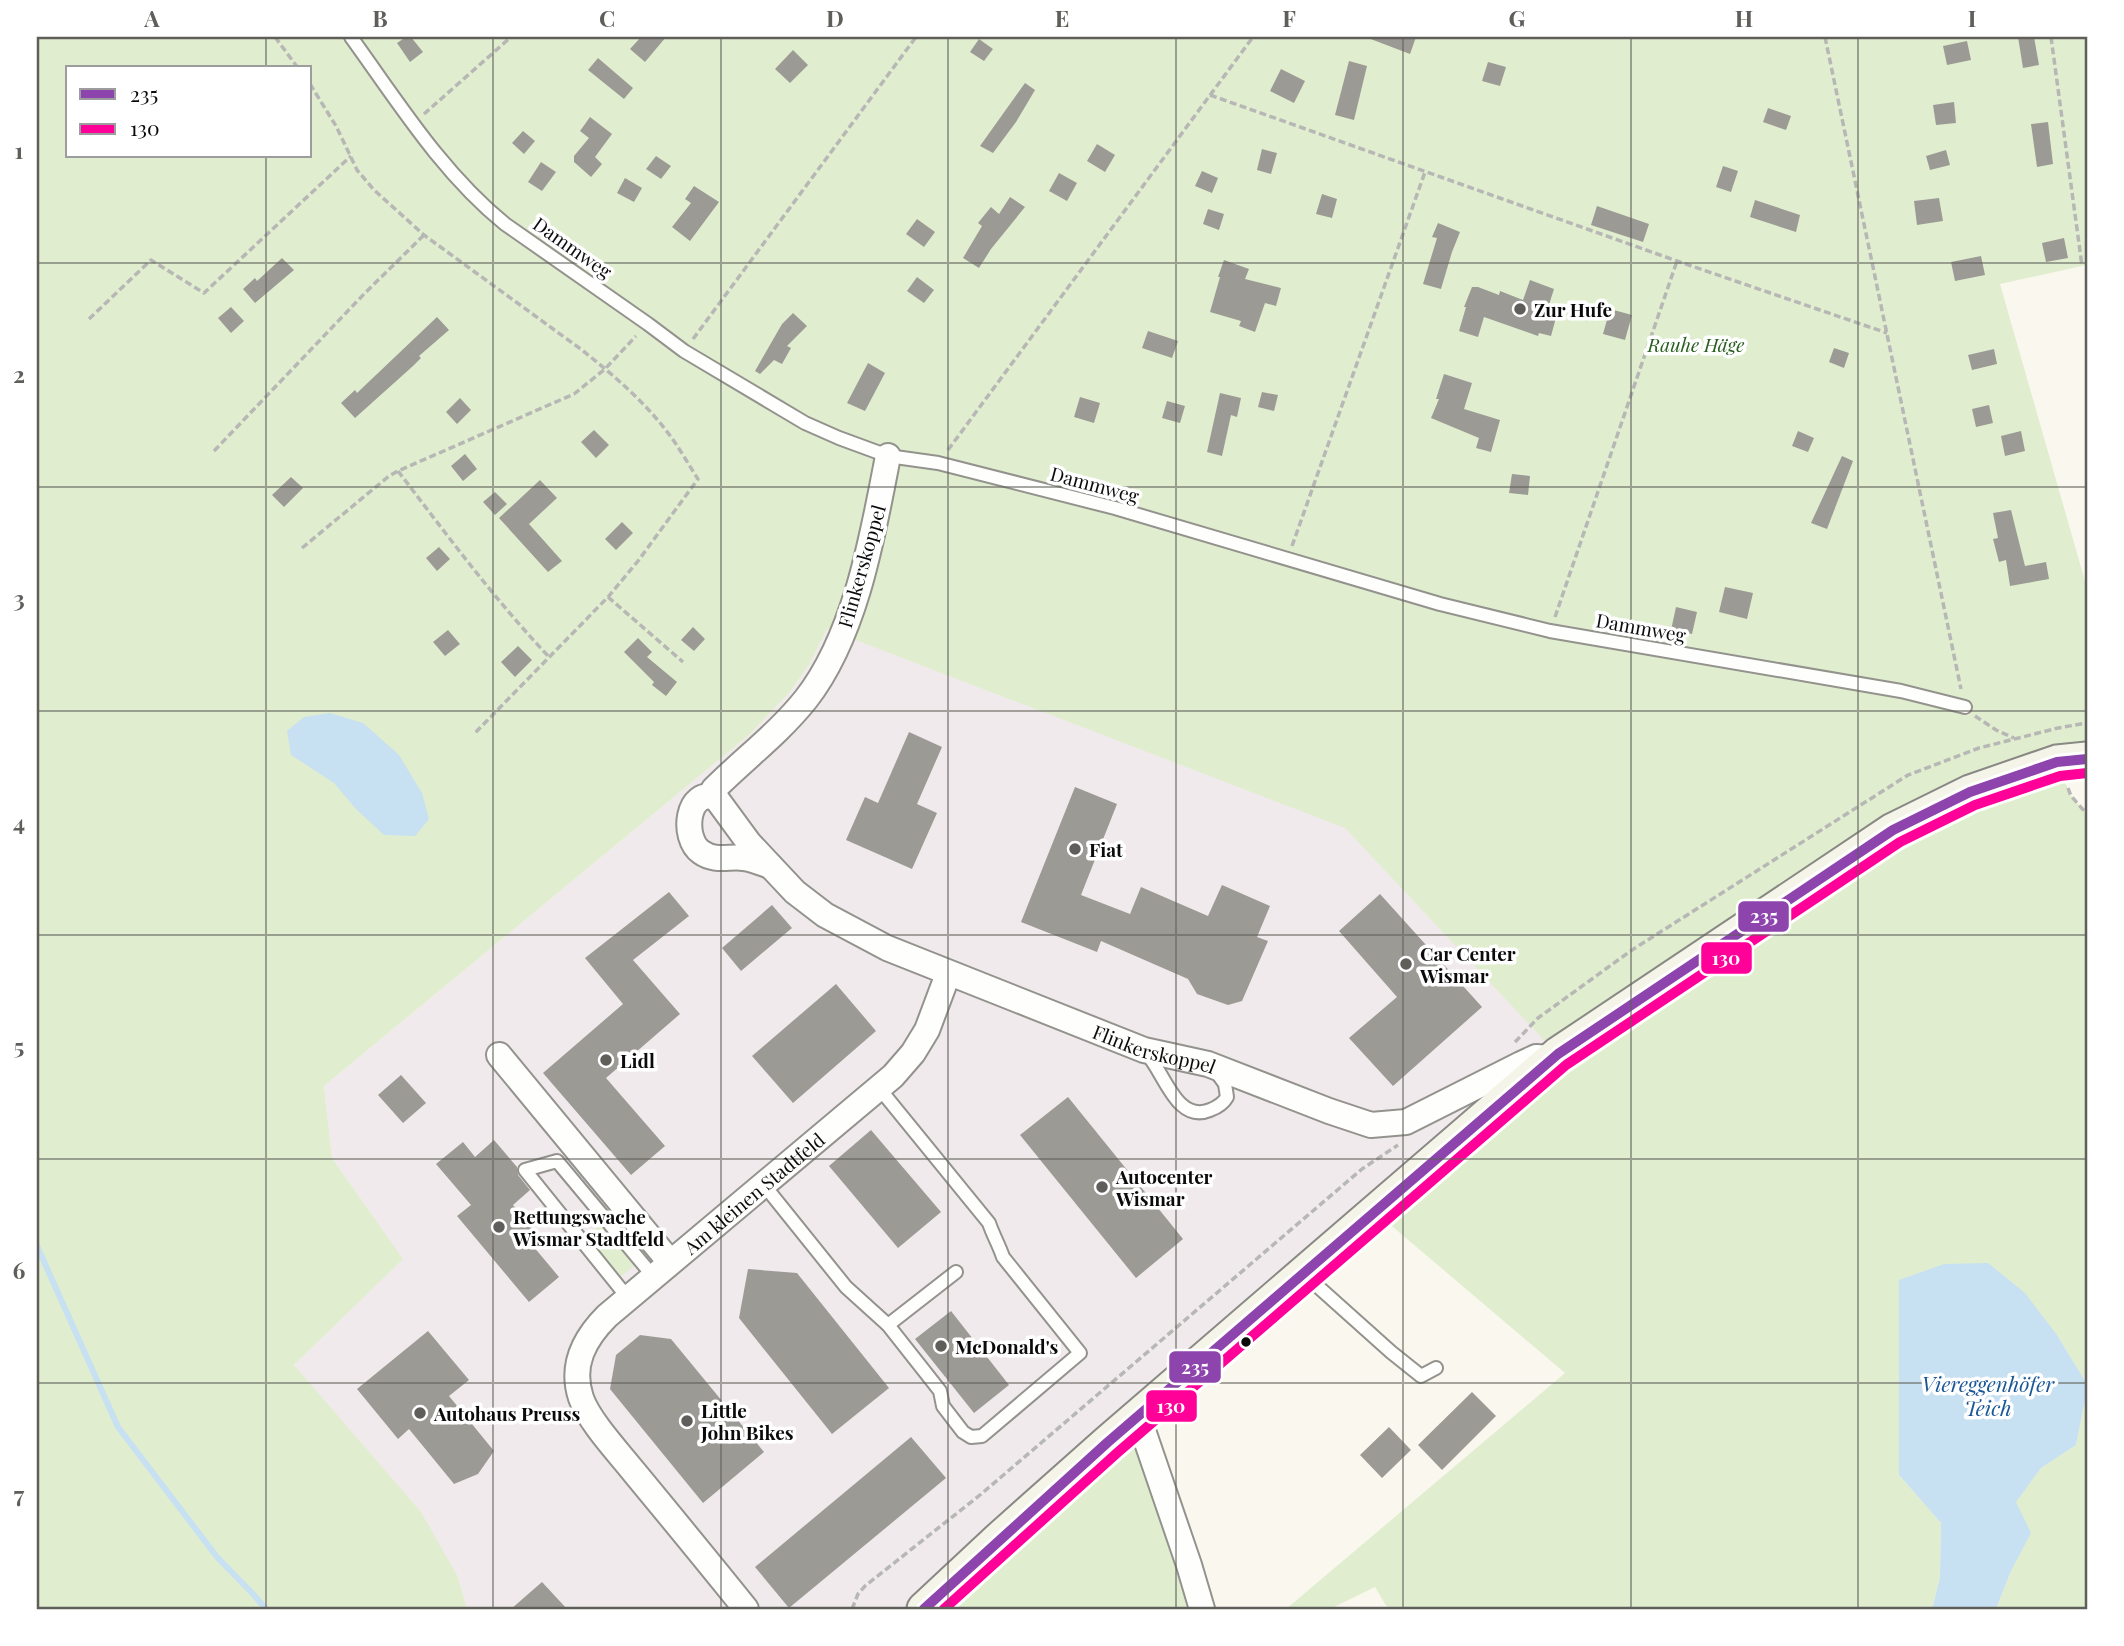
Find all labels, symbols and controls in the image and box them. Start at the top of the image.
text: A [143,2,160,33]
text: B [372,2,388,33]
text: C [599,2,615,33]
text: D [826,2,844,33]
text: E [1055,2,1069,33]
text: F [1282,2,1296,33]
text: G [1509,2,1526,33]
text: H [1735,2,1753,33]
text: I [1968,2,1976,33]
legend [66,66,312,158]
text: 235 [130,79,158,107]
text: 130 [130,113,159,141]
text: 1 [15,134,24,165]
street label: Dammweg [528,210,618,284]
place label: Zur Hufe [1534,296,1612,322]
marker: Zur Hufe [1512,301,1528,317]
park label: Rauhe Häge [1647,331,1744,357]
text: 2 [13,358,25,389]
street label: Dammweg [1048,460,1142,508]
street label: Flinkerskoppel [831,501,891,631]
text: 3 [13,582,25,613]
street label: Dammweg [1594,606,1688,648]
text: 4 [13,806,25,837]
place label: Fiat [1089,836,1123,862]
marker: Fiat [1067,841,1083,857]
line badge: 235 [1737,900,1790,933]
text: 235 [1750,902,1778,928]
place label: Car Center Wismar [1419,940,1516,988]
line badge: 130 [1700,941,1753,975]
text: 130 [1712,944,1740,970]
marker: Car Center Wismar [1398,956,1414,972]
street label: Flinkerskoppel [1089,1018,1220,1079]
text: 5 [14,1030,24,1061]
place label: Lidl [620,1047,655,1073]
marker: Lidl [598,1052,614,1068]
street label: Am kleinen Stadtfeld [677,1126,830,1260]
place label: Autocenter Wismar [1115,1163,1213,1211]
marker: Autocenter Wismar [1094,1179,1110,1195]
place label: Rettungswache Wismar Stadtfeld [512,1203,665,1251]
marker: Rettungswache Wismar Stadtfeld [491,1219,507,1235]
text: 6 [13,1254,26,1285]
place label: McDonald's [955,1333,1058,1359]
unlabelled marker [1239,1335,1253,1349]
marker: McDonald's [933,1338,949,1354]
line badge: 235 [1168,1350,1222,1384]
text: 235 [1181,1353,1209,1379]
water label: Viereggenhöfer Teich [1922,1369,2055,1421]
line badge: 130 [1145,1389,1198,1423]
text: 130 [1157,1392,1185,1418]
place label: Little John Bikes [700,1397,794,1445]
place label: Autohaus Preuss [433,1400,581,1426]
marker: Autohaus Preuss [412,1405,428,1421]
marker: Little John Bikes [679,1413,695,1429]
text: 7 [14,1478,25,1509]

